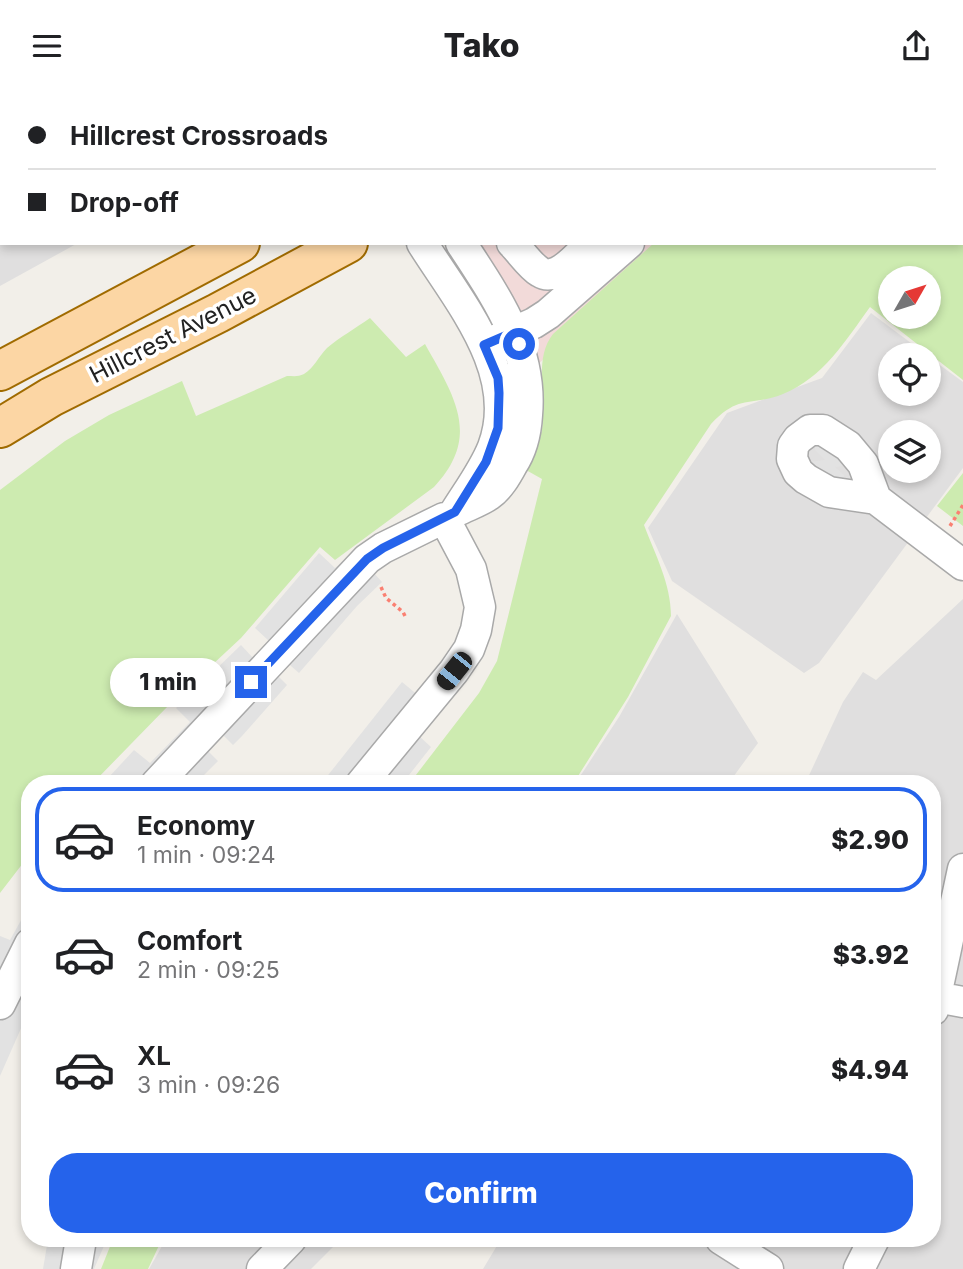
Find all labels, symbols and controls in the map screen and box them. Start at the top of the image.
text: Tako [443,26,520,65]
icon: menu [28,27,66,65]
icon: share [897,27,935,65]
text: Hillcrest Crossroads [70,120,328,151]
text: Drop-off [70,187,179,218]
north arrow [878,266,942,329]
map controls [878,266,941,483]
street label: Hillcrest Avenue [85,280,261,389]
route start [503,328,535,360]
button: locate [878,343,941,406]
button: layers [878,420,941,483]
car [433,648,476,694]
callout: 1 min [111,657,226,707]
route end [235,666,267,698]
text: 1 min [139,668,197,696]
icon: car [53,808,116,871]
text: Economy [137,810,255,841]
text: $2.90 [831,824,909,855]
text: 1 min · 09:24 [137,841,276,869]
icon: car [53,923,116,986]
text: Comfort [137,925,242,956]
text: $3.92 [833,939,909,970]
text: 2 min · 09:25 [137,956,280,984]
icon: car [53,1038,116,1101]
text: XL [137,1040,171,1071]
text: $4.94 [831,1054,909,1085]
text: 3 min · 09:26 [137,1071,280,1099]
button: Confirm [49,1153,913,1233]

